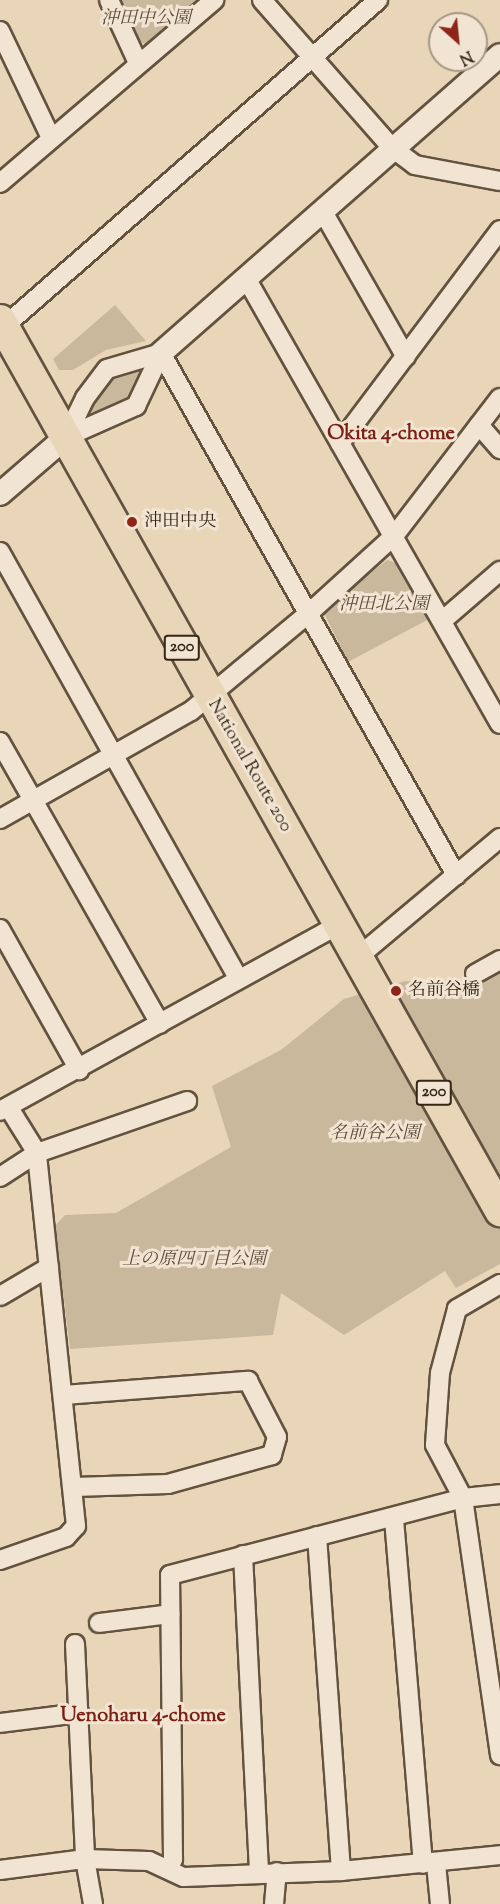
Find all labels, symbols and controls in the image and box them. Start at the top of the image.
park label: 沖田中公園 [101,8,191,30]
north arrow [428,12,488,72]
text: N [455,44,476,70]
district label: Okita 4-chome [327,422,455,446]
place label: 沖田中央 [144,511,216,533]
marker: 沖田中央 [125,515,139,529]
park label: 沖田北公園 [339,594,429,616]
road number: 200 [162,635,201,661]
street label: National Route 200 [202,696,296,836]
place label: 名前谷橋 [408,980,480,1002]
marker: 名前谷橋 [389,984,403,998]
road number: 200 [414,1080,454,1106]
park label: 名前谷公園 [330,1123,420,1145]
park label: 上の原四丁目公園 [122,1249,266,1271]
district label: Uenoharu 4-chome [60,1704,226,1728]

